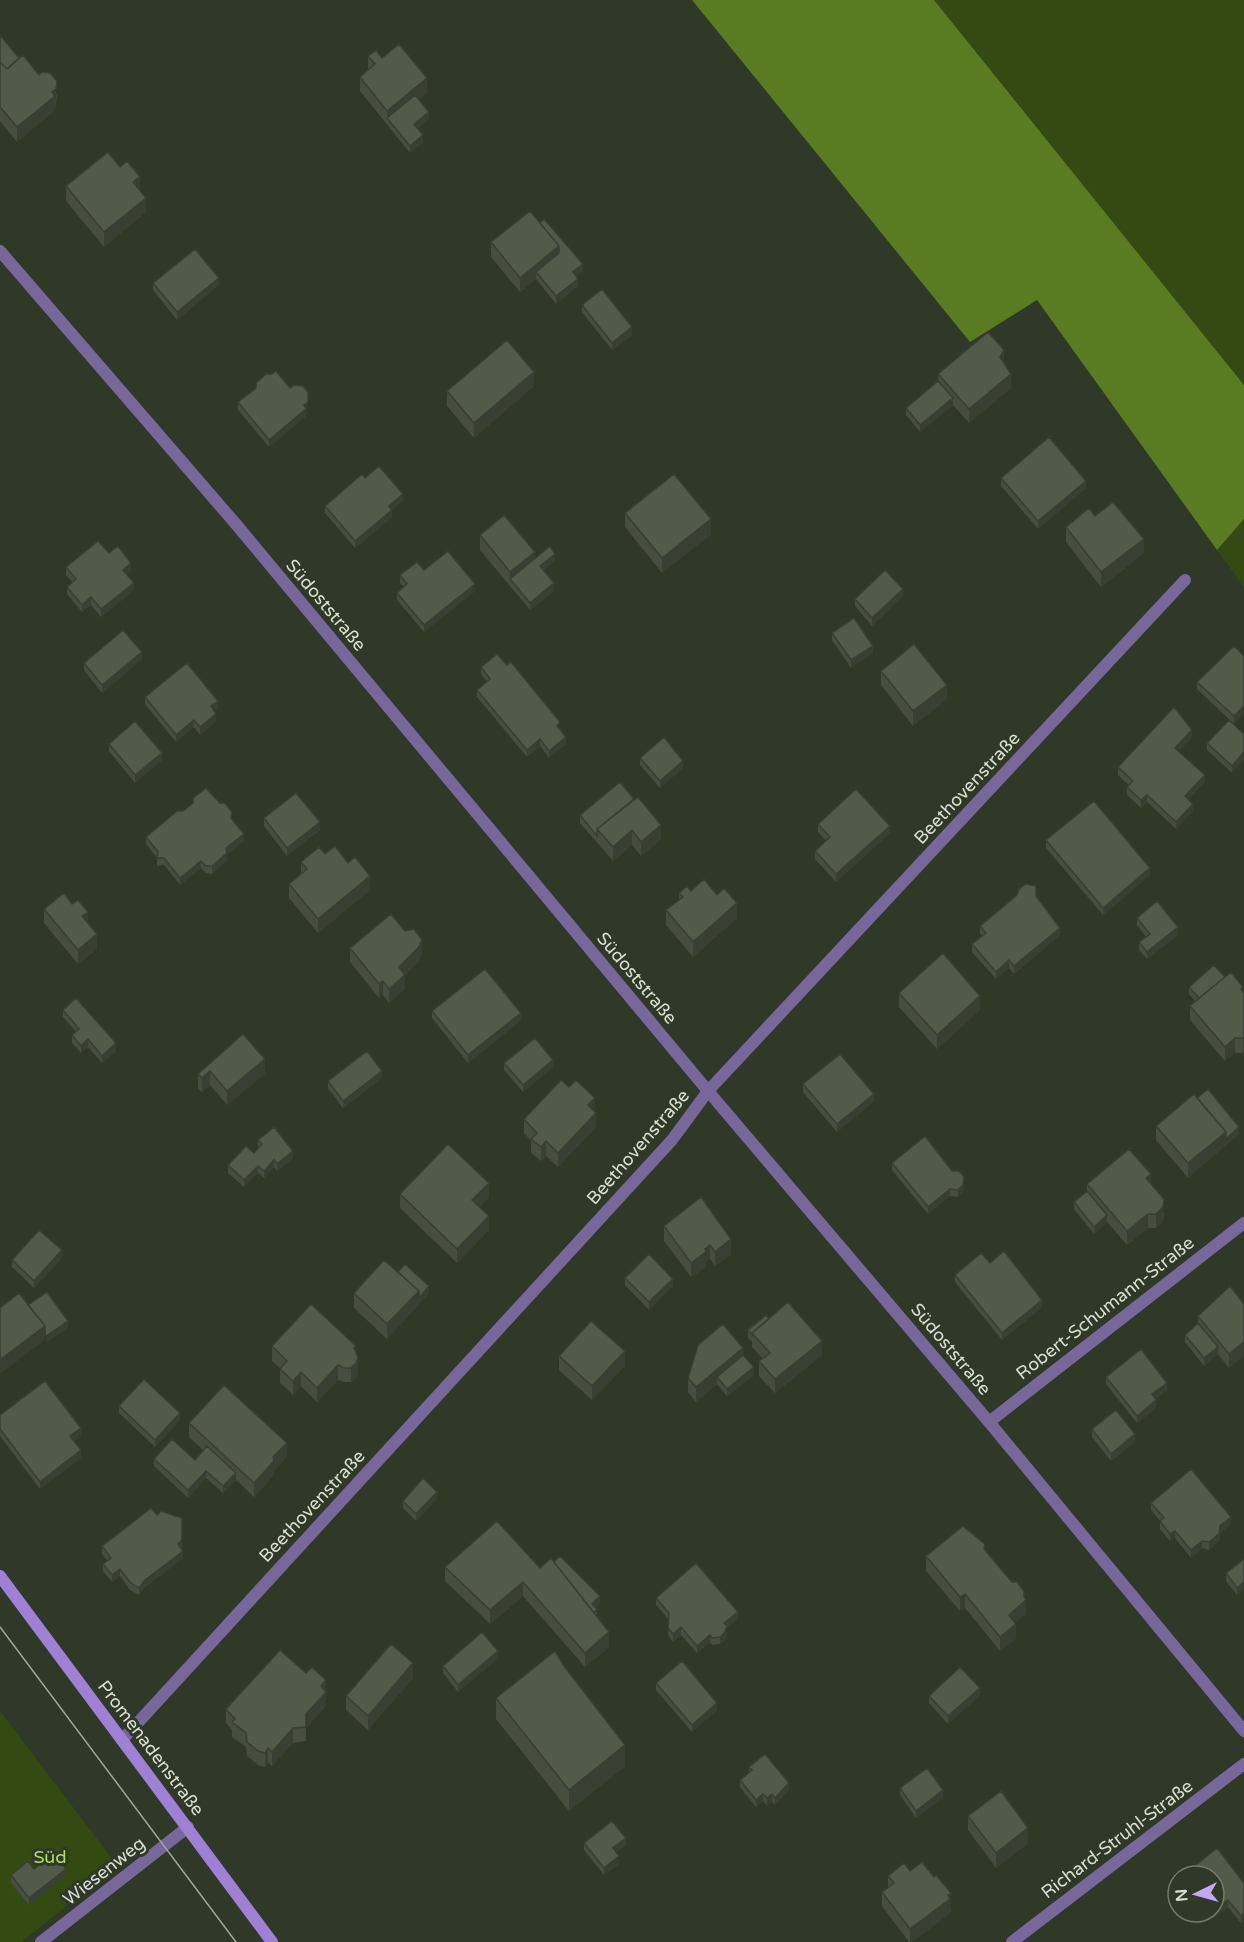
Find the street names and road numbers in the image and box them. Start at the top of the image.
street label: Südoststraße [281,555,371,655]
street label: Beethovenstraße [909,727,1025,849]
street label: Südoststraße [592,928,682,1028]
street label: Beethovenstraße [582,1085,694,1209]
street label: Robert-Schumann-Straße [1012,1232,1198,1384]
street label: Südoststraße [906,1299,996,1399]
street label: Beethovenstraße [254,1445,370,1567]
street label: Promenadenstraße [93,1676,209,1820]
street label: Richard-Struhl-Straße [1037,1775,1197,1903]
street label: Wiesenweg [59,1832,149,1910]

